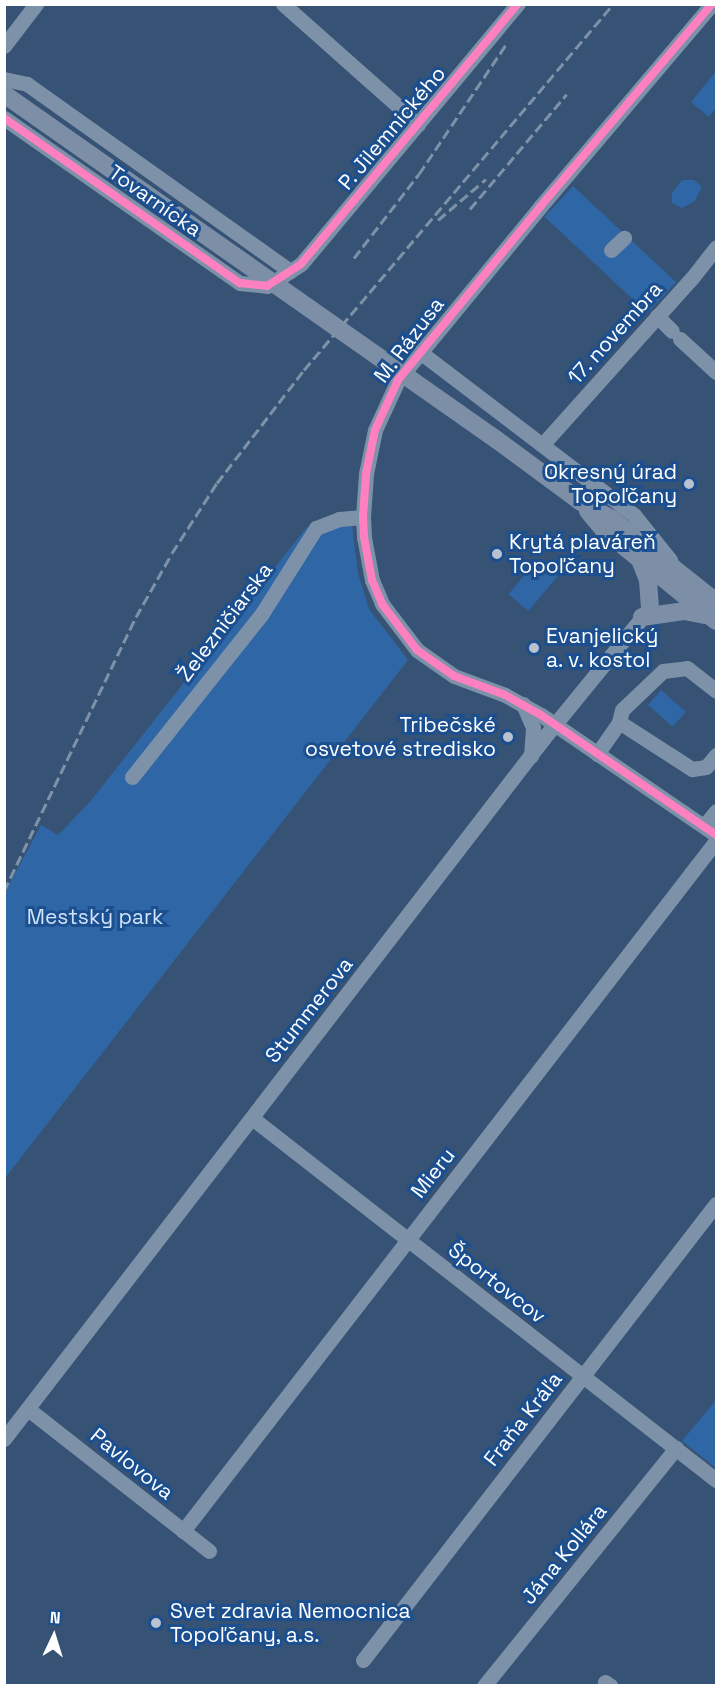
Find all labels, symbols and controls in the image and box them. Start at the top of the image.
street label: P. Jilemnického [333,61,451,195]
street label: Tovarnícka [104,160,206,242]
street label: 17. novembra [562,276,668,390]
street label: M. Rázusa [369,292,449,388]
place label: Okresný úrad Topoľčany [544,459,677,509]
marker: Okresný úrad Topoľčany [682,477,696,491]
place label: Krytá plaváreň Topoľčany [509,529,656,579]
marker: Krytá plaváreň Topoľčany [490,547,504,561]
street label: Železničiarska [172,558,278,686]
place label: Evanjelický a. v. kostol [546,623,658,673]
marker: Evanjelický a. v. kostol [527,641,541,655]
place label: Tribečské osvetové stredisko [305,712,496,762]
marker: Tribečské osvetové stredisko [501,730,515,744]
park label: Mestský park [27,904,163,930]
street label: Stummerova [260,952,358,1068]
street label: Mieru [406,1143,460,1203]
street label: Športovcov [443,1237,551,1329]
street label: Fraňa Kráľa [479,1367,567,1471]
street label: Pavlovova [85,1423,179,1505]
street label: Jána Kollára [516,1499,612,1609]
place label: Svet zdravia Nemocnica Topoľčany, a.s. [170,1598,411,1648]
north arrow [24,1606,84,1666]
text: N [49,1607,61,1628]
marker: Svet zdravia Nemocnica Topoľčany, a.s. [147,1614,165,1632]

